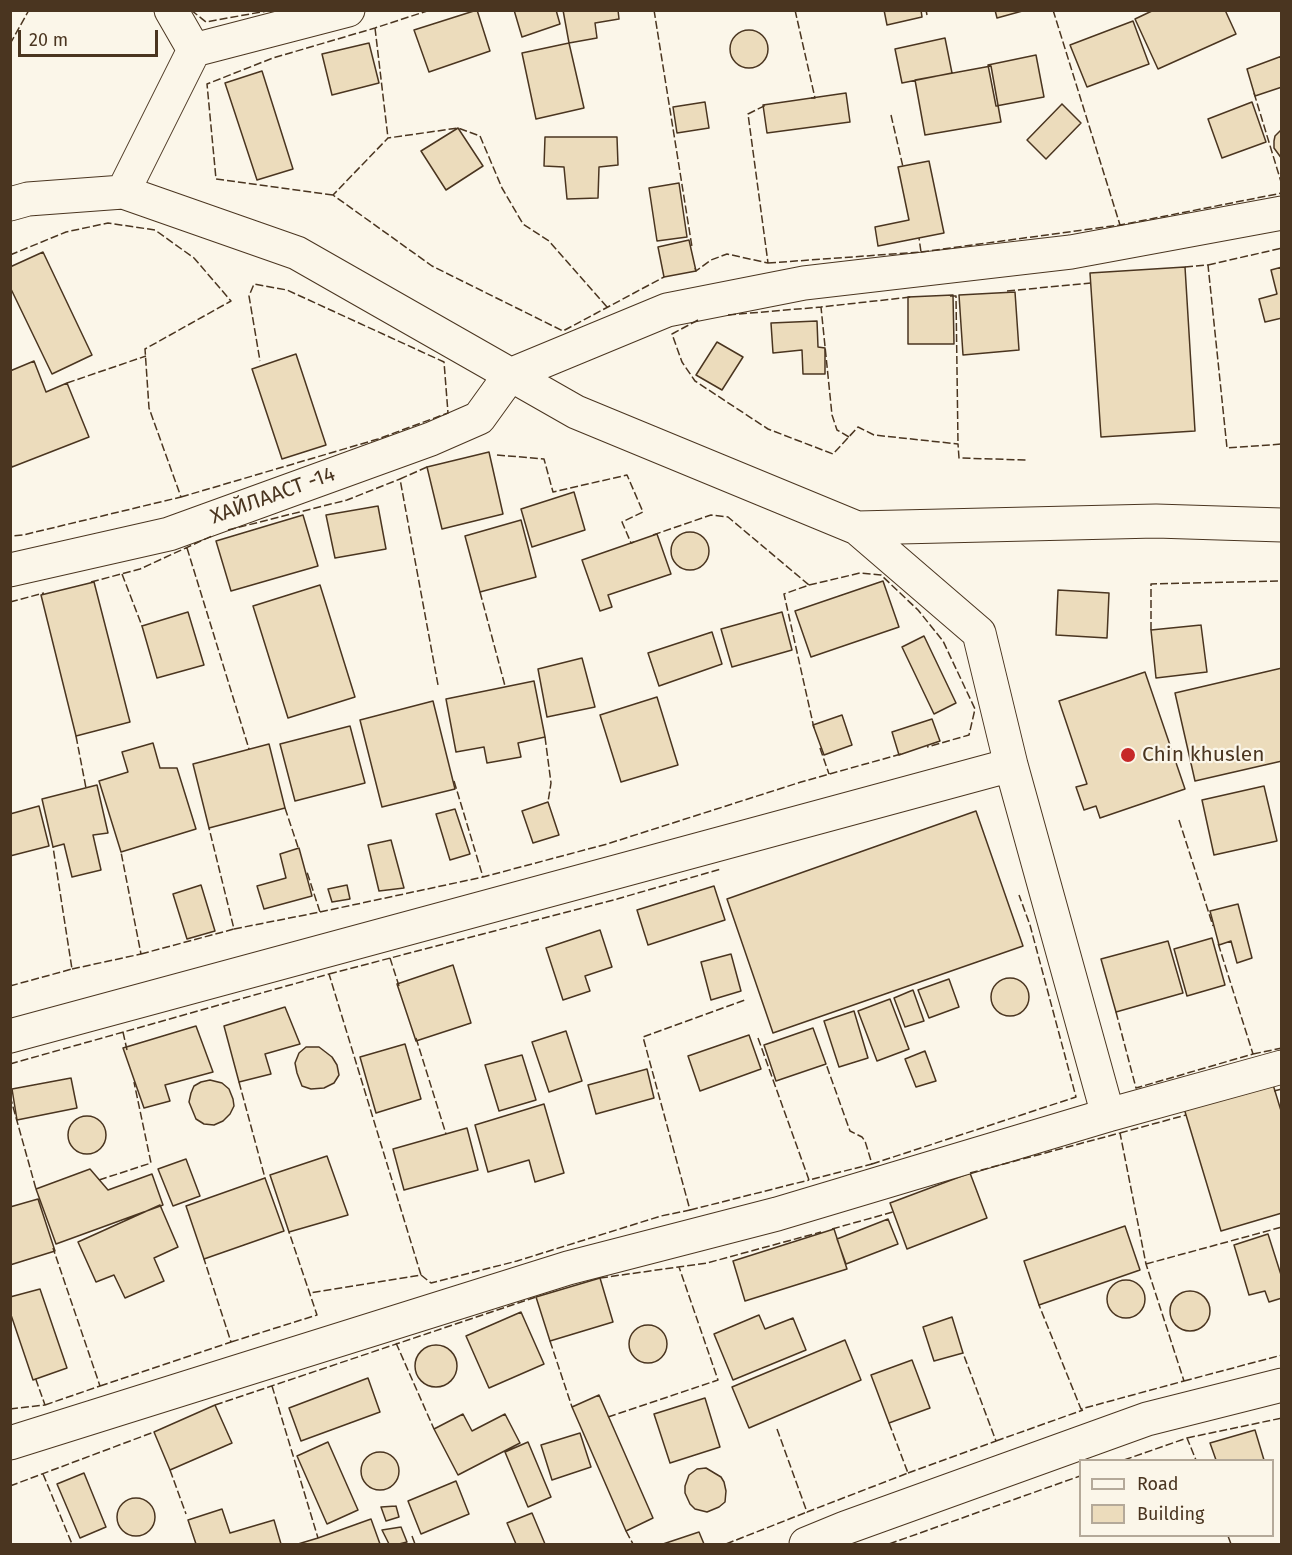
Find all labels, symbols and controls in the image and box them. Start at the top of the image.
scale bar [21,18,160,56]
text: 20 m [29,29,68,51]
street label: ХАЙЛААСТ -14 [207,462,339,530]
place label: Chin khuslen [1142,742,1265,768]
marker: Chin khuslen [1119,746,1137,764]
legend [1079,1459,1274,1537]
text: Road [1137,1473,1179,1495]
text: Building [1137,1503,1204,1525]

